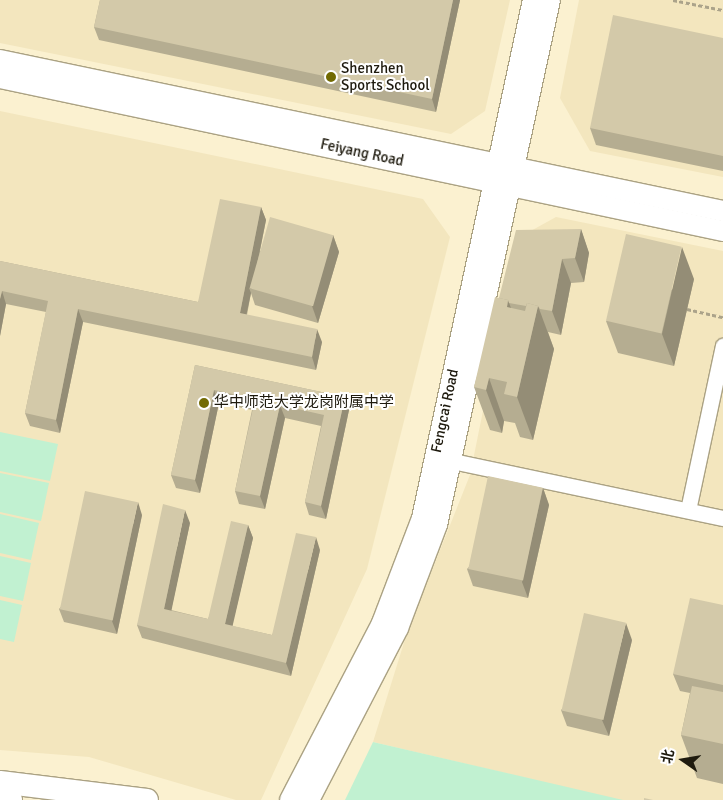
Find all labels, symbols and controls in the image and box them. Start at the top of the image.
place label: Shenzhen Sports School [341,59,430,94]
marker: Shenzhen Sports School [325,71,337,83]
street label: Feiyang Road [319,135,405,171]
street label: Fengcai Road [427,367,463,455]
place label: 华中师范大学龙岗附属中学 [214,394,394,412]
marker: 华中师范大学龙岗附属中学 [198,397,210,409]
north arrow [658,735,708,785]
text: 北 [658,748,678,765]

